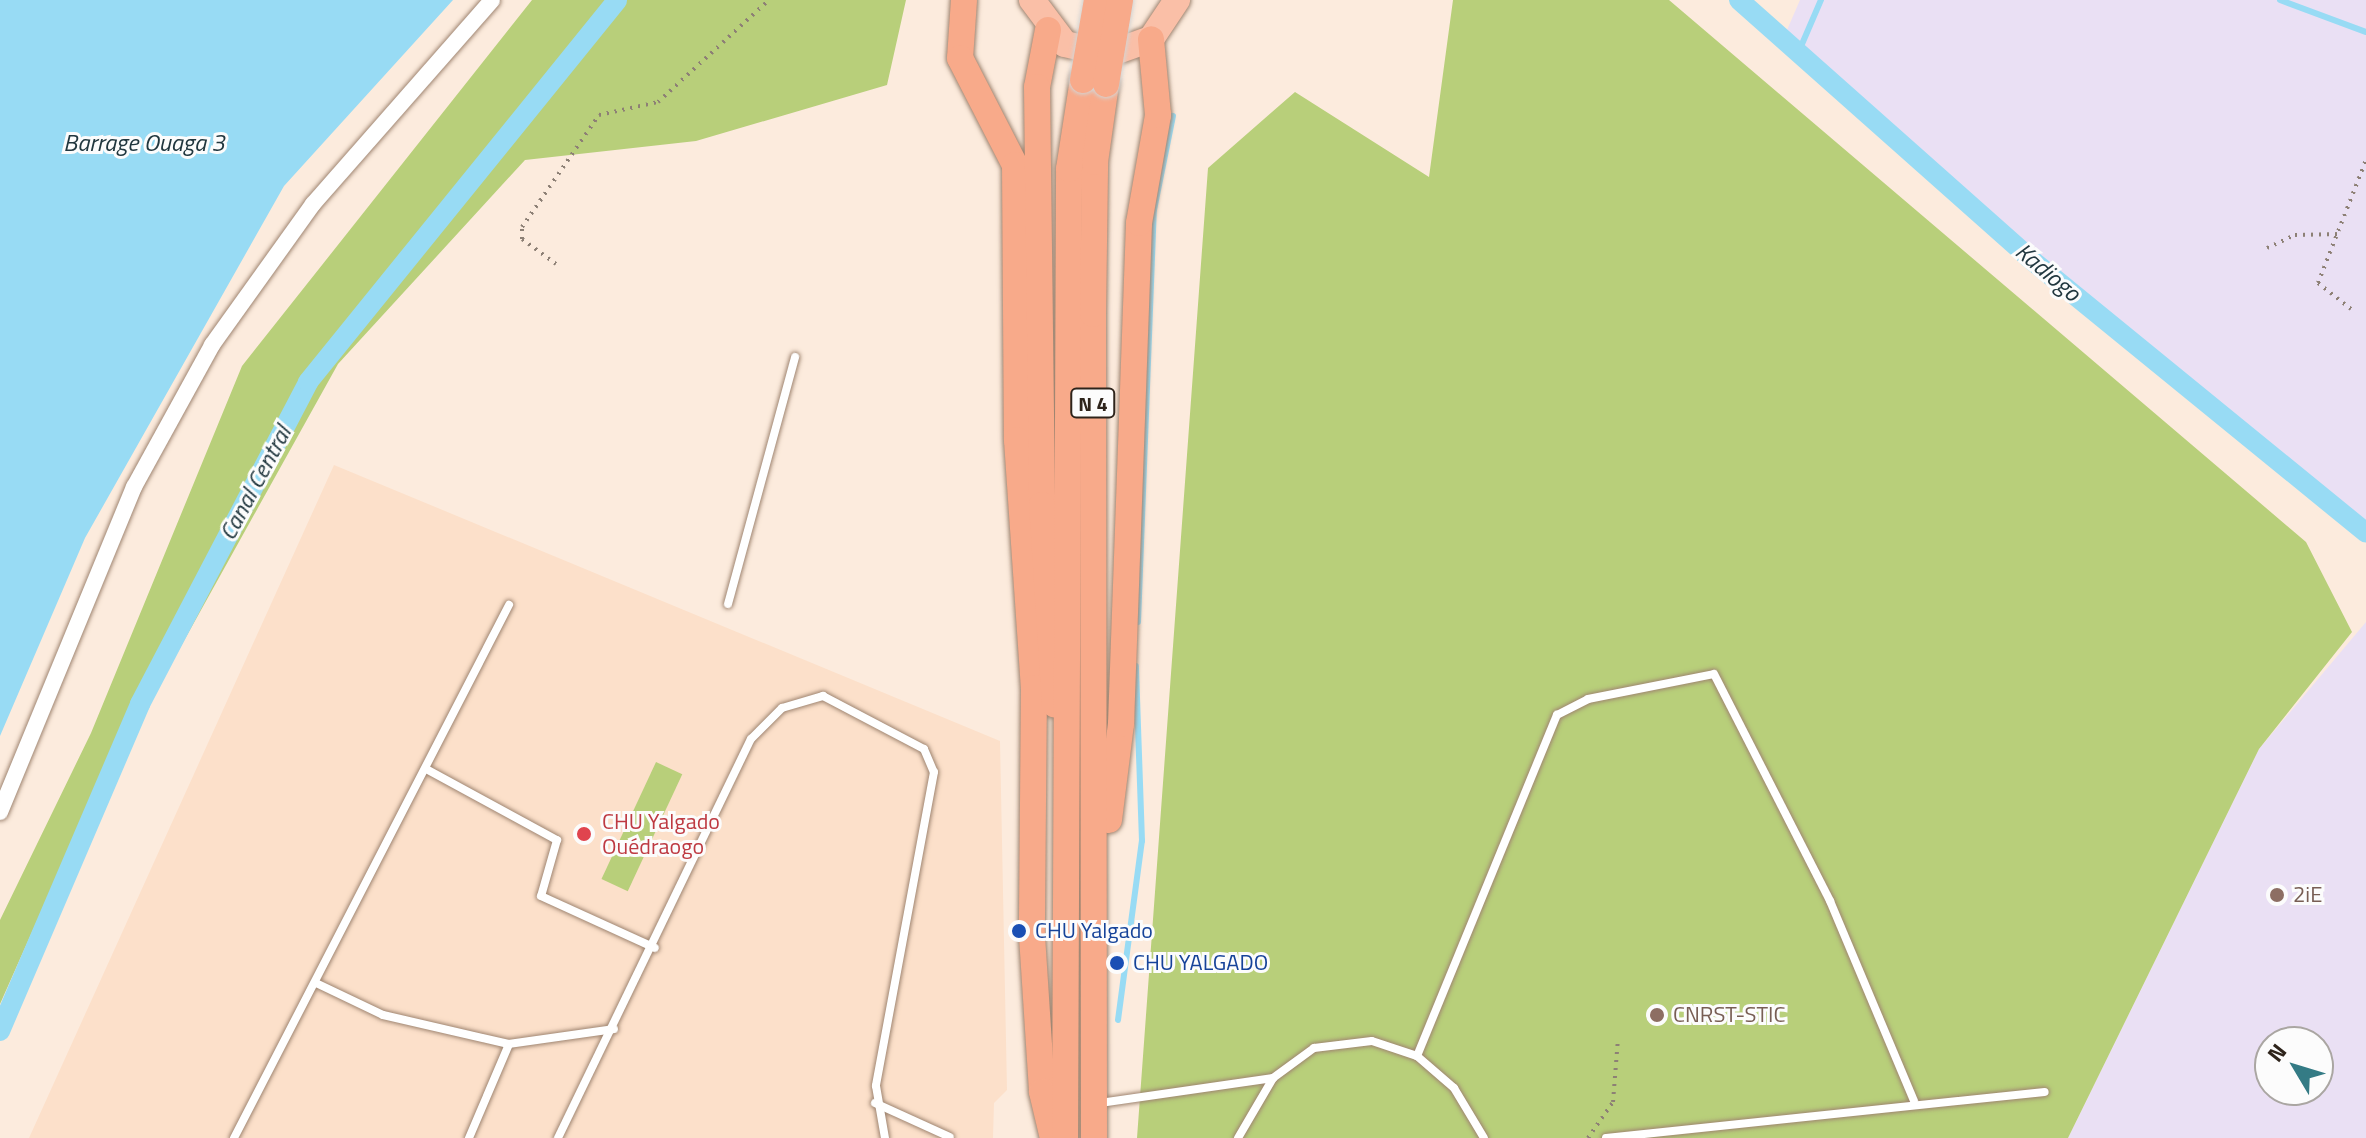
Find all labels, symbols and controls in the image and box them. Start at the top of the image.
water label: Barrage Ouaga 3 [63,129,225,157]
water label: Kadiogo [2010,237,2086,307]
road number: N 4 [1069,387,1117,419]
water label: Canal Central [213,421,297,545]
place label: CHU Yalgado Ouédraogo [602,808,720,860]
marker: CHU Yalgado Ouédraogo [573,823,595,845]
place label: 2iE [2293,882,2322,908]
marker: 2iE [2268,886,2286,904]
place label: CHU Yalgado [1035,918,1153,944]
marker: CHU Yalgado [1010,922,1028,940]
place label: CHU YALGADO [1133,950,1268,976]
marker: CHU YALGADO [1108,954,1126,972]
place label: CNRST-STIC [1673,1002,1785,1028]
marker: CNRST-STIC [1648,1006,1666,1024]
north arrow [2254,1026,2334,1106]
text: N [2259,1036,2295,1069]

